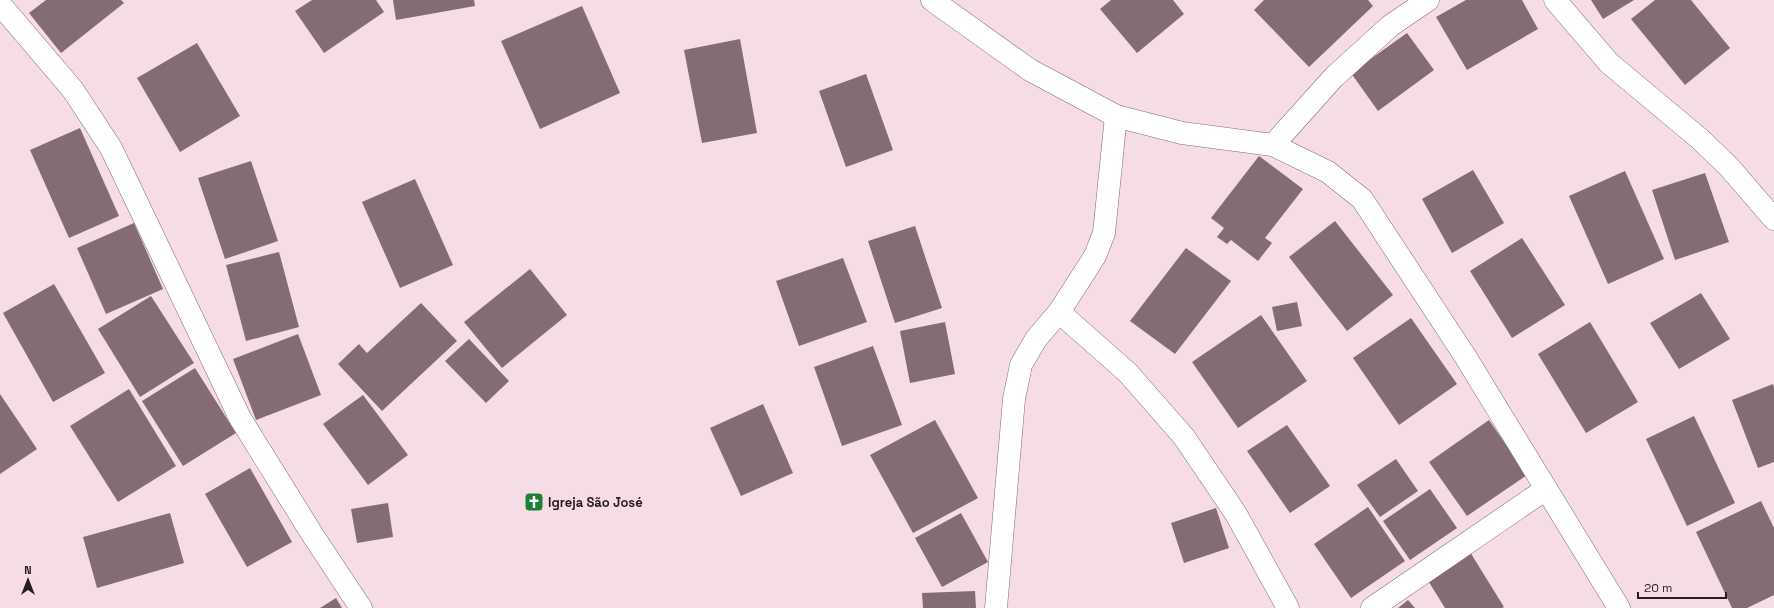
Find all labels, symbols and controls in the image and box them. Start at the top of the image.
church icon: Igreja São José [523,491,545,513]
place label: Igreja São José [548,494,643,511]
north arrow [8,560,48,600]
text: N [24,563,32,577]
scale bar [1638,574,1726,600]
text: 20 m [1644,580,1672,596]

